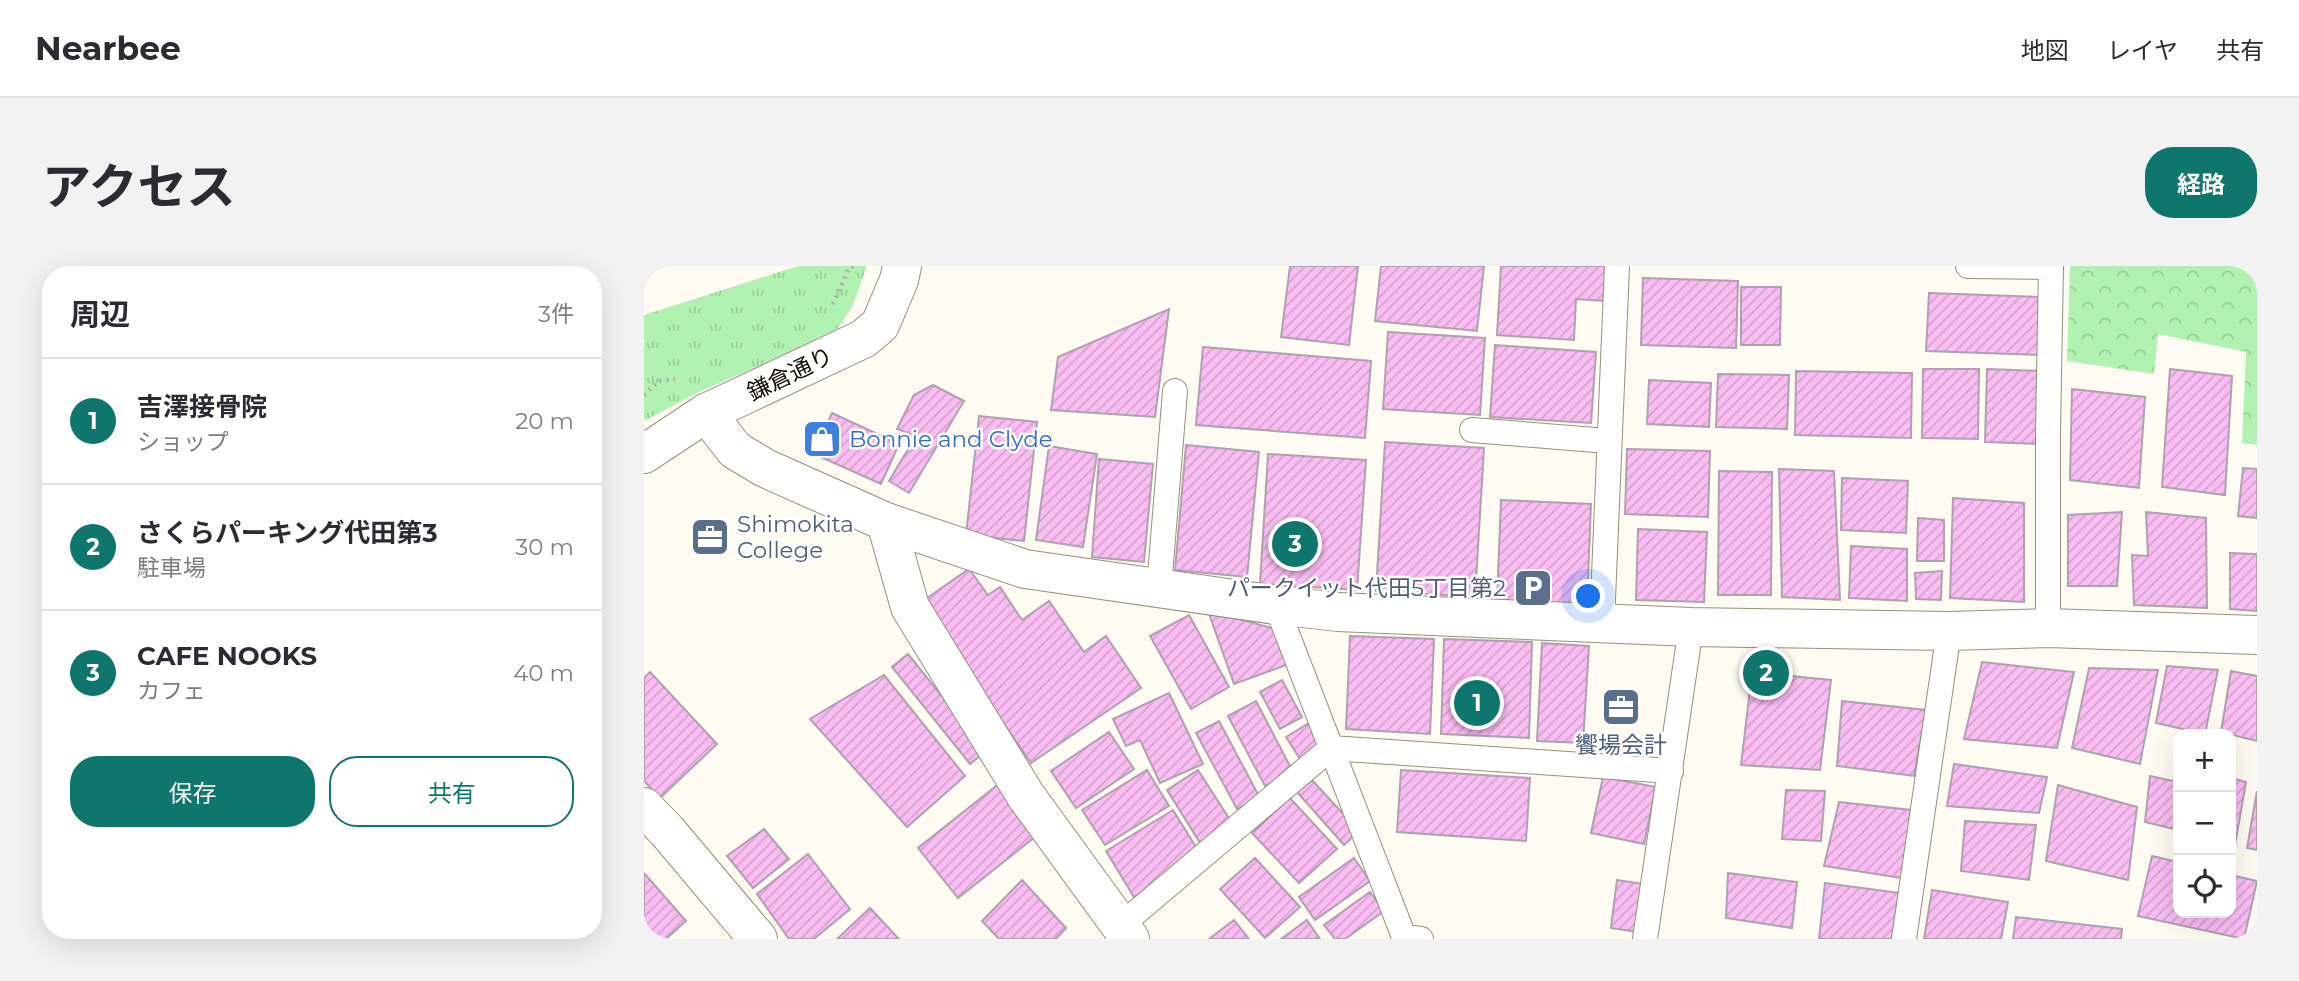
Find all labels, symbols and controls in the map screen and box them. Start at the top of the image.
text: Nearbee [35,28,181,68]
text: 地図 [2021,36,2069,65]
text: レイヤ [2107,36,2178,65]
text: 共有 [2216,36,2264,65]
button: 経路 [2145,147,2257,218]
text: アクセス [42,157,236,216]
text: 周辺 [70,296,130,333]
text: 3件 [538,300,574,328]
street label: 鎌倉通り [743,341,837,407]
text: 吉澤接骨院 [137,391,267,423]
text: 1 [88,407,98,435]
text: 20 m [515,407,574,435]
shop icon: Bonnie and Clyde [801,418,843,460]
place label: Bonnie and Clyde [849,425,1053,453]
text: ショップ [137,428,229,456]
place label: Shimokita College [737,510,854,564]
office icon: Shimokita College [689,516,731,558]
text: さくらパーキング代田第3 [137,517,438,549]
pin: 3 [1272,518,1318,570]
text: 2 [86,533,100,561]
text: 30 m [515,533,574,561]
text: 駐車場 [137,554,206,582]
parking icon: パークイット代田5丁目第2 [1512,567,1554,609]
place label: パークイット代田5丁目第2 [1227,574,1506,602]
your location [1571,579,1605,613]
text: CAFE NOOKS [137,640,317,672]
pin: 2 [1743,647,1789,699]
text: 3 [86,659,100,687]
text: 40 m [513,659,574,687]
text: カフェ [137,677,206,705]
pin: 1 [1454,677,1500,729]
office icon: 饗場会計 [1600,686,1642,728]
map controls [2173,729,2236,918]
button: + [2173,729,2236,792]
place label: 饗場会計 [1575,731,1667,759]
button: 保存 [70,756,315,827]
button: 共有 [329,756,574,827]
button: − [2173,792,2236,855]
button: locate [2173,855,2236,918]

